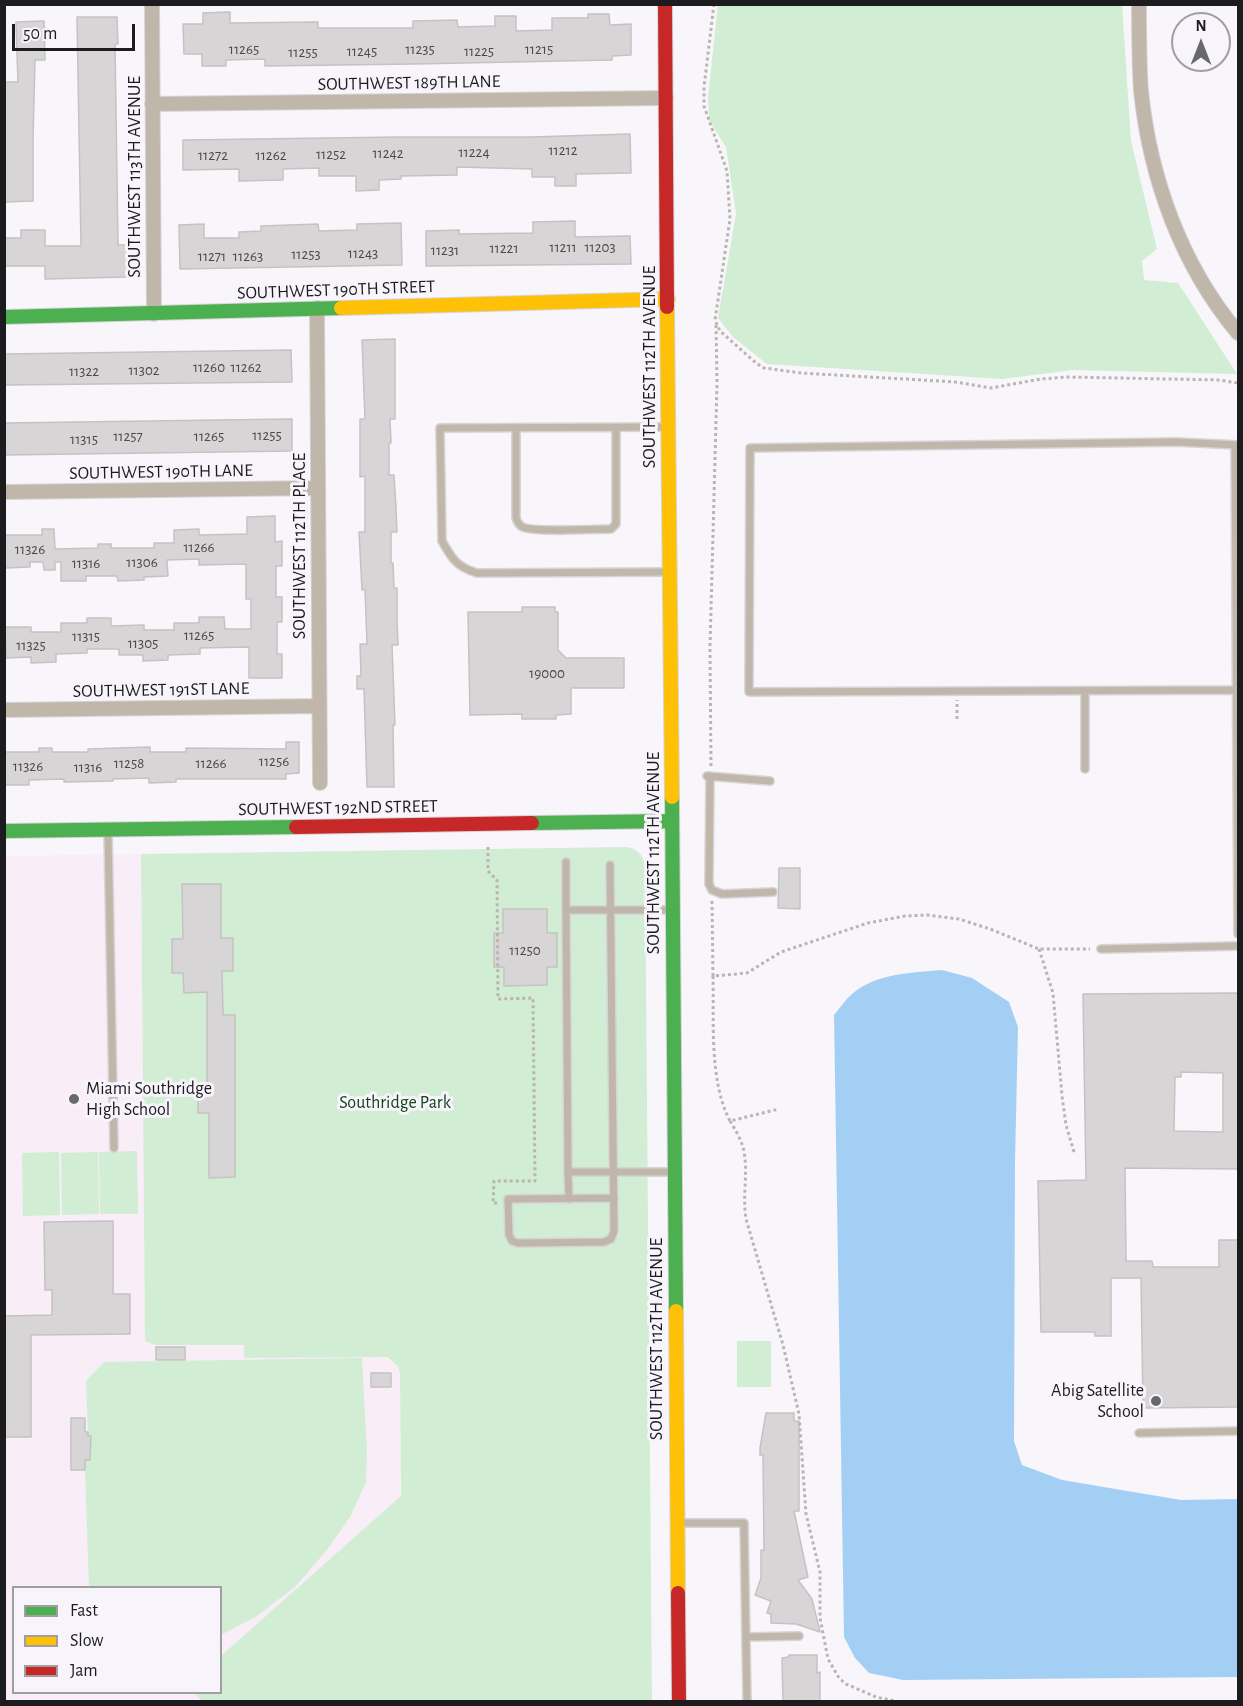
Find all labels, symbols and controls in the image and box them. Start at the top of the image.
scale bar [15,12,138,50]
north arrow [1171,12,1231,72]
text: N [1195,18,1207,34]
text: 50 m [23,25,57,43]
house number: 11265 [229,40,259,58]
house number: 11235 [405,40,435,58]
house number: 11215 [525,40,553,58]
house number: 11245 [347,42,377,60]
house number: 11225 [464,42,494,60]
house number: 11255 [288,43,318,61]
street label: SOUTHWEST 189TH LANE [317,71,501,95]
street label: SOUTHWEST 113TH AVENUE [124,76,146,278]
house number: 11212 [548,141,578,159]
house number: 11224 [458,143,490,161]
house number: 11242 [372,144,404,162]
house number: 11252 [316,145,346,163]
house number: 11272 [198,146,228,164]
house number: 11262 [255,146,287,164]
house number: 11211 [549,238,577,256]
house number: 11203 [584,238,616,256]
house number: 11221 [489,239,519,257]
house number: 11231 [431,241,459,259]
house number: 11243 [348,244,378,262]
house number: 11253 [291,245,321,263]
house number: 11271 [198,247,226,265]
house number: 11263 [233,247,263,265]
street label: SOUTHWEST 112TH AVENUE [639,266,661,468]
street label: SOUTHWEST 190TH STREET [237,276,435,304]
house number: 11260 [193,358,225,376]
house number: 11262 [230,358,262,376]
house number: 11302 [128,361,160,379]
house number: 11322 [69,362,99,380]
house number: 11255 [252,426,282,444]
house number: 11257 [113,427,143,445]
house number: 11265 [194,427,224,445]
house number: 11315 [70,430,98,448]
street label: SOUTHWEST 112TH PLACE [289,453,311,639]
street label: SOUTHWEST 190TH LANE [69,460,253,484]
house number: 11266 [183,538,215,556]
house number: 11326 [15,540,45,558]
house number: 11306 [126,553,158,571]
house number: 11316 [72,554,100,572]
house number: 11265 [184,626,214,644]
house number: 11315 [72,627,100,645]
house number: 11305 [128,634,158,652]
house number: 11325 [16,636,46,654]
house number: 19000 [529,664,565,682]
street label: SOUTHWEST 191ST LANE [73,678,249,702]
house number: 11256 [259,752,289,770]
street label: SOUTHWEST 112TH AVENUE [643,752,665,954]
house number: 11258 [114,754,144,772]
house number: 11266 [195,754,227,772]
house number: 11326 [13,757,43,775]
house number: 11316 [74,758,102,776]
street label: SOUTHWEST 192ND STREET [238,795,438,821]
house number: 11250 [509,941,541,959]
place label: Miami Southridge High School [86,1078,212,1120]
marker: Miami Southridge High School [67,1092,81,1106]
park label: Southridge Park [339,1092,451,1114]
street label: SOUTHWEST 112TH AVENUE [646,1238,668,1440]
place label: Abig Satellite School [1051,1380,1144,1422]
marker: Abig Satellite School [1149,1394,1163,1408]
legend [12,1586,222,1694]
text: Fast [70,1602,98,1620]
text: Slow [70,1632,103,1650]
text: Jam [70,1662,98,1680]

